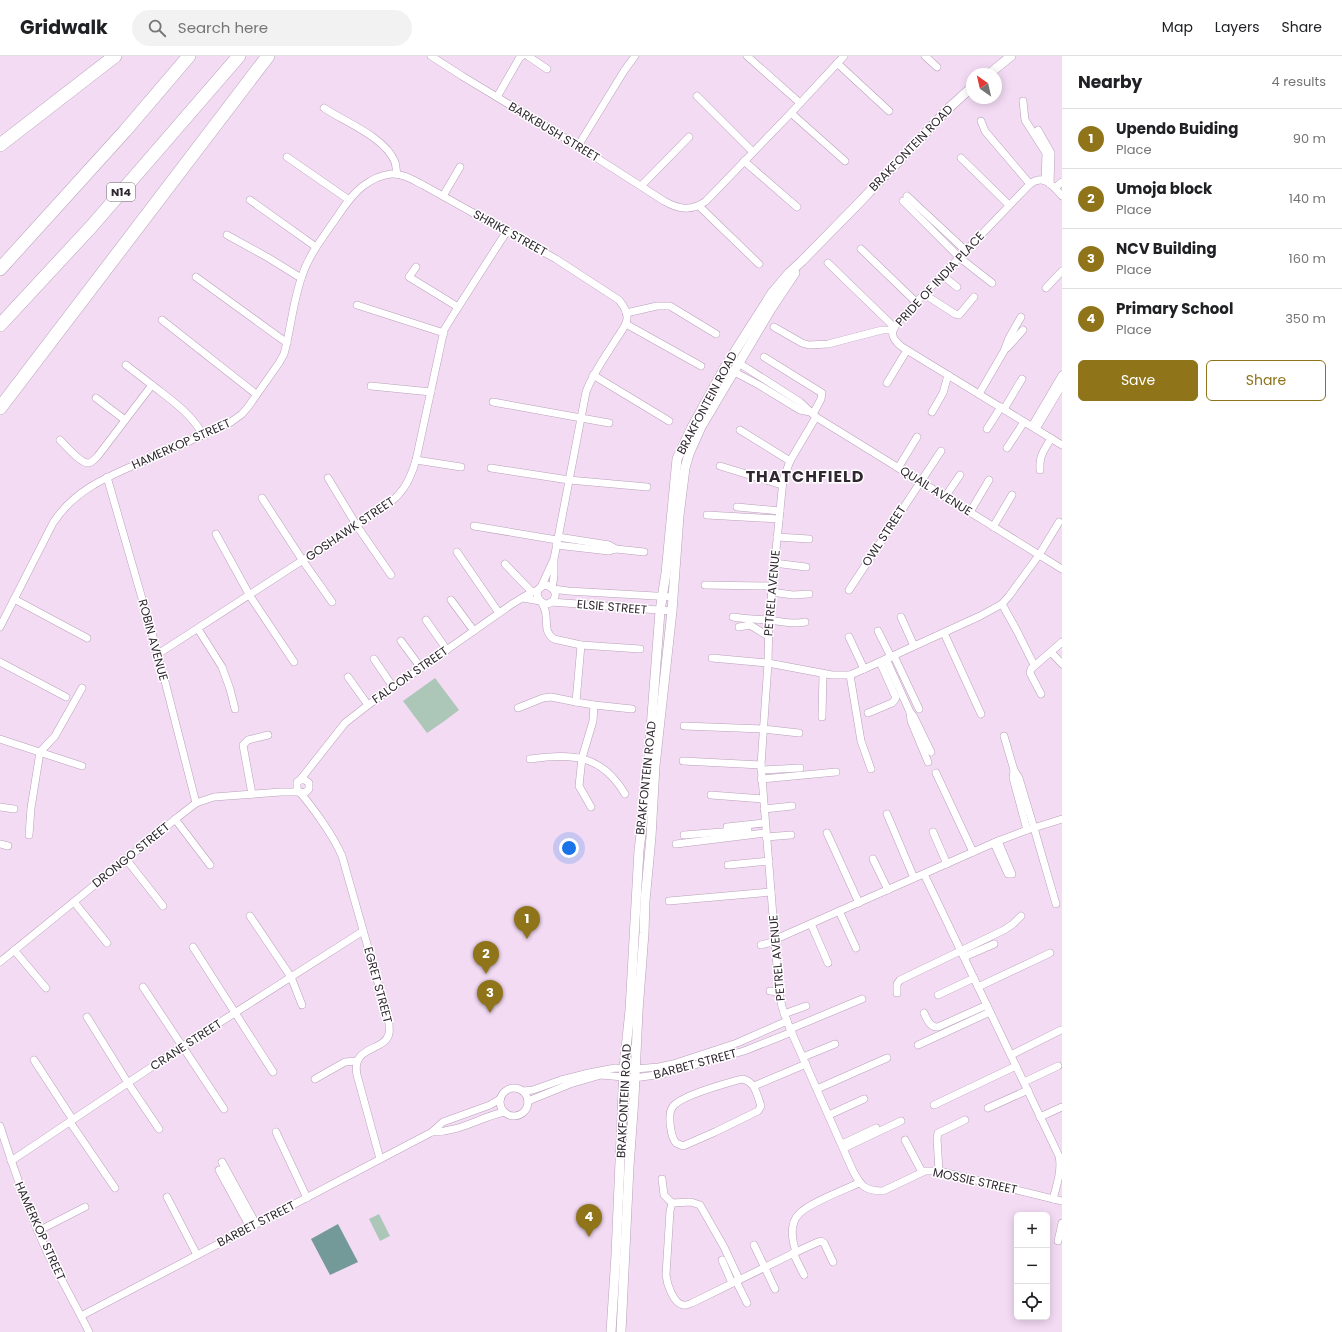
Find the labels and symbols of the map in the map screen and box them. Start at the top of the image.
north arrow [966,68,1002,104]
street label: BARKBUSH STREET [505,98,603,166]
street label: BRAKFONTEIN ROAD [865,101,956,195]
road number: N14 [107,183,135,201]
street label: SHRIKE STREET [470,205,551,260]
street label: PRIDE OF INDIA PLACE [891,228,988,330]
street label: BRAKFONTEIN ROAD [672,348,741,457]
street label: HAMERKOP STREET [129,414,233,473]
street label: QUAIL AVENUE [897,462,976,520]
district label: THATCHFIELD [746,465,864,488]
street label: GOSHAWK STREET [302,492,398,565]
street label: OWL STREET [858,502,910,569]
street label: PETREL AVENUE [759,549,784,637]
street label: ELSIE STREET [576,595,648,618]
street label: ROBIN AVENUE [134,597,173,683]
street label: FALCON STREET [368,642,452,707]
street label: BRAKFONTEIN ROAD [631,720,660,836]
street label: DRONGO STREET [88,818,173,891]
your location [559,838,579,858]
pin: 1 [514,906,540,939]
street label: PETREL AVENUE [764,914,789,1002]
pin: 2 [473,941,499,974]
street label: EGRET STREET [360,945,397,1025]
pin: 3 [477,980,503,1013]
street label: CRANE STREET [147,1015,225,1074]
street label: BRAKFONTEIN ROAD [612,1043,635,1159]
street label: BARBET STREET [651,1044,739,1083]
street label: MOSSIE STREET [931,1163,1019,1198]
street label: HAMERKOP STREET [11,1179,70,1283]
street label: BARBET STREET [214,1196,298,1251]
pin: 4 [576,1204,602,1237]

